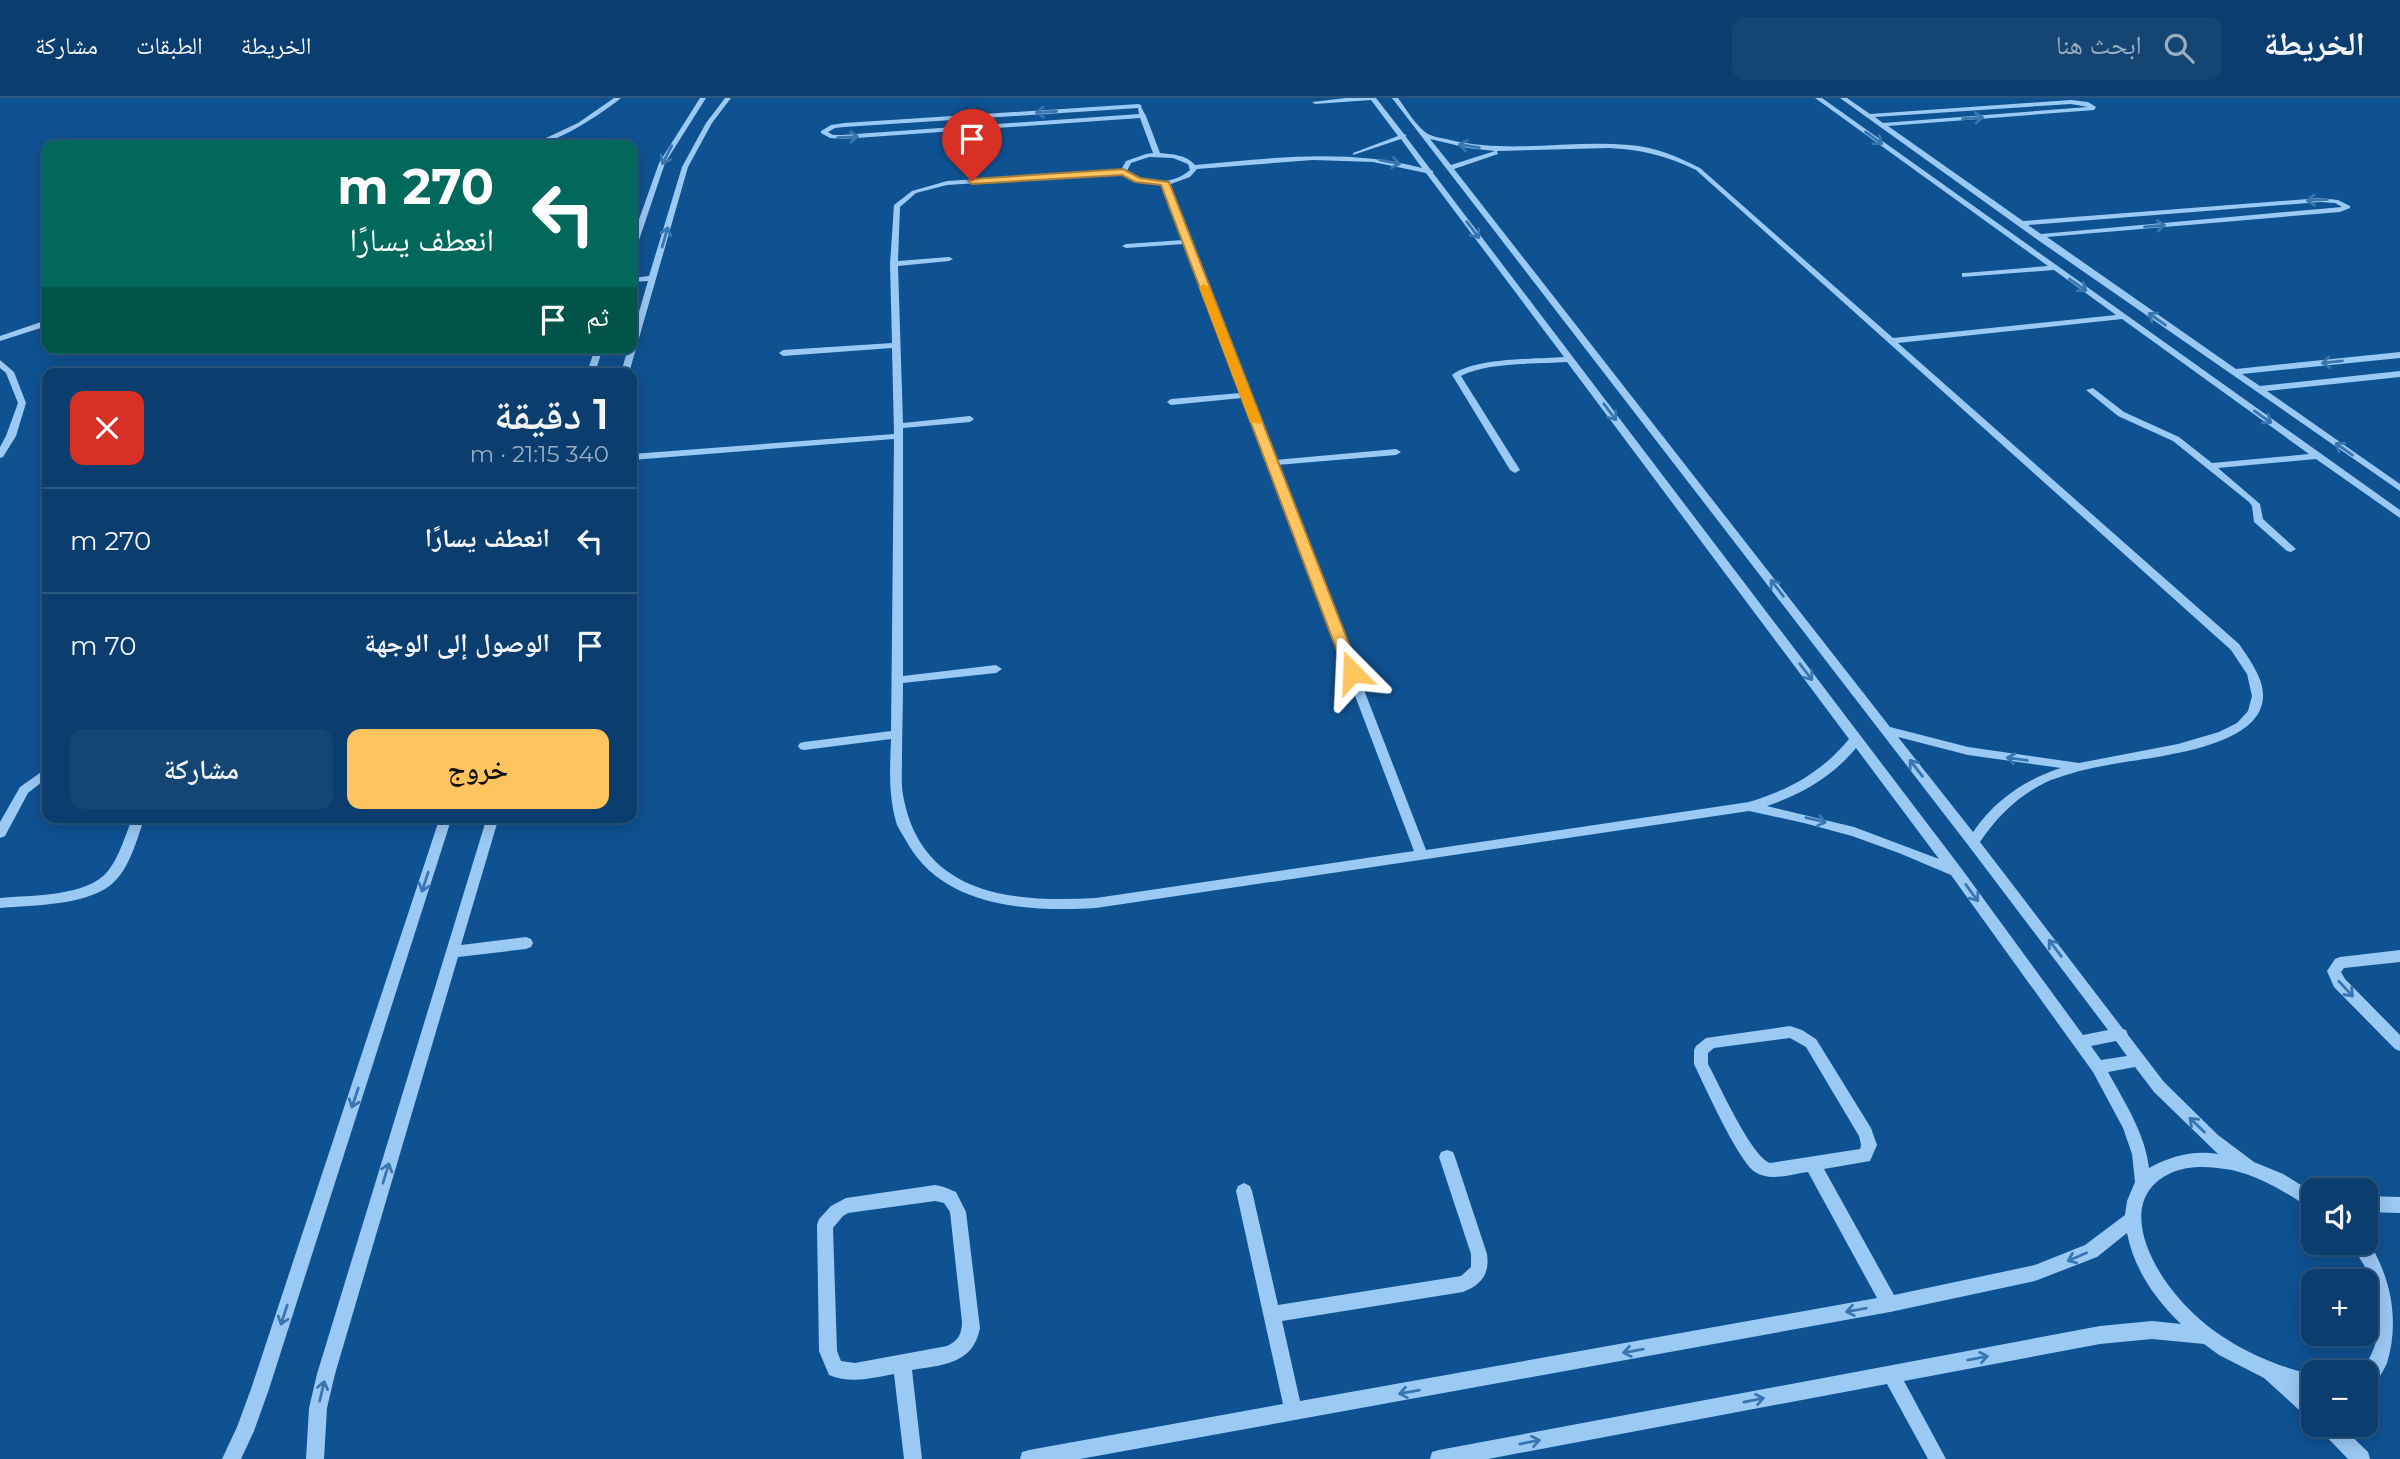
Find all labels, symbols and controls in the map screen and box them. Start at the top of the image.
search box [1732,17,2222,80]
text: الخريطة [2264,23,2365,63]
text: ابحث هنا [2056,29,2142,61]
icon: search [2160,29,2198,67]
text: مشاركة [35,31,98,60]
text: الطبقات [136,31,203,60]
text: الخريطة [241,31,311,60]
one-way arrow [1036,106,1058,119]
pin [942,109,1002,181]
one-way arrow [1962,111,1984,124]
icon: arrive [953,120,991,158]
one-way arrow [836,130,859,143]
one-way arrow [1864,131,1882,146]
one-way arrow [1458,139,1481,152]
one-way arrow [659,145,673,165]
one-way arrow [1378,155,1401,169]
text: 270 m [337,157,494,216]
icon: left [518,168,609,259]
one-way arrow [2305,194,2328,207]
one-way arrow [2143,219,2165,232]
text: انعطف يسارًا [349,220,494,259]
one-way arrow [1466,220,1481,239]
one-way arrow [660,226,673,248]
one-way arrow [2068,278,2087,293]
icon: arrive [534,301,572,339]
text: ثم [586,301,609,333]
one-way arrow [2148,312,2167,326]
one-way arrow [2321,356,2344,369]
text: 1 دقيقة [494,388,609,440]
button: close [70,391,144,465]
one-way arrow [1603,402,1617,421]
one-way arrow [2254,409,2273,424]
text: 340 m · 21:15 [470,440,609,468]
one-way arrow [2335,442,2354,456]
text: انعطف يسارًا [425,522,550,554]
icon: left [571,522,609,560]
text: 270 m [70,525,151,557]
one-way arrow [1769,580,1784,598]
text: الوصول إلى الوجهة [364,627,550,659]
icon: arrive [571,627,609,665]
text: 70 m [70,630,136,662]
position arrow [1315,635,1389,709]
one-way arrow [1798,662,1813,681]
button: مشاركة [70,729,333,809]
button: خروج [347,729,609,809]
one-way arrow [2006,752,2029,765]
one-way arrow [1909,759,1924,778]
one-way arrow [1804,814,1827,827]
one-way arrow [418,871,431,893]
one-way arrow [1964,883,1979,902]
one-way arrow [2047,939,2062,958]
one-way arrow [2337,980,2354,997]
one-way arrow [347,1087,360,1109]
one-way arrow [2189,1117,2206,1134]
one-way arrow [380,1162,393,1184]
map controls [2301,1178,2378,1437]
button: sound [2301,1178,2378,1255]
one-way arrow [2067,1251,2088,1264]
button: + [2301,1269,2378,1346]
one-way arrow [277,1303,289,1325]
one-way arrow [1845,1304,1868,1318]
one-way arrow [1622,1345,1644,1358]
one-way arrow [1966,1351,1989,1364]
button: − [2301,1360,2378,1437]
one-way arrow [316,1380,329,1403]
one-way arrow [1398,1385,1421,1399]
one-way arrow [1742,1393,1765,1406]
one-way arrow [1518,1435,1541,1448]

